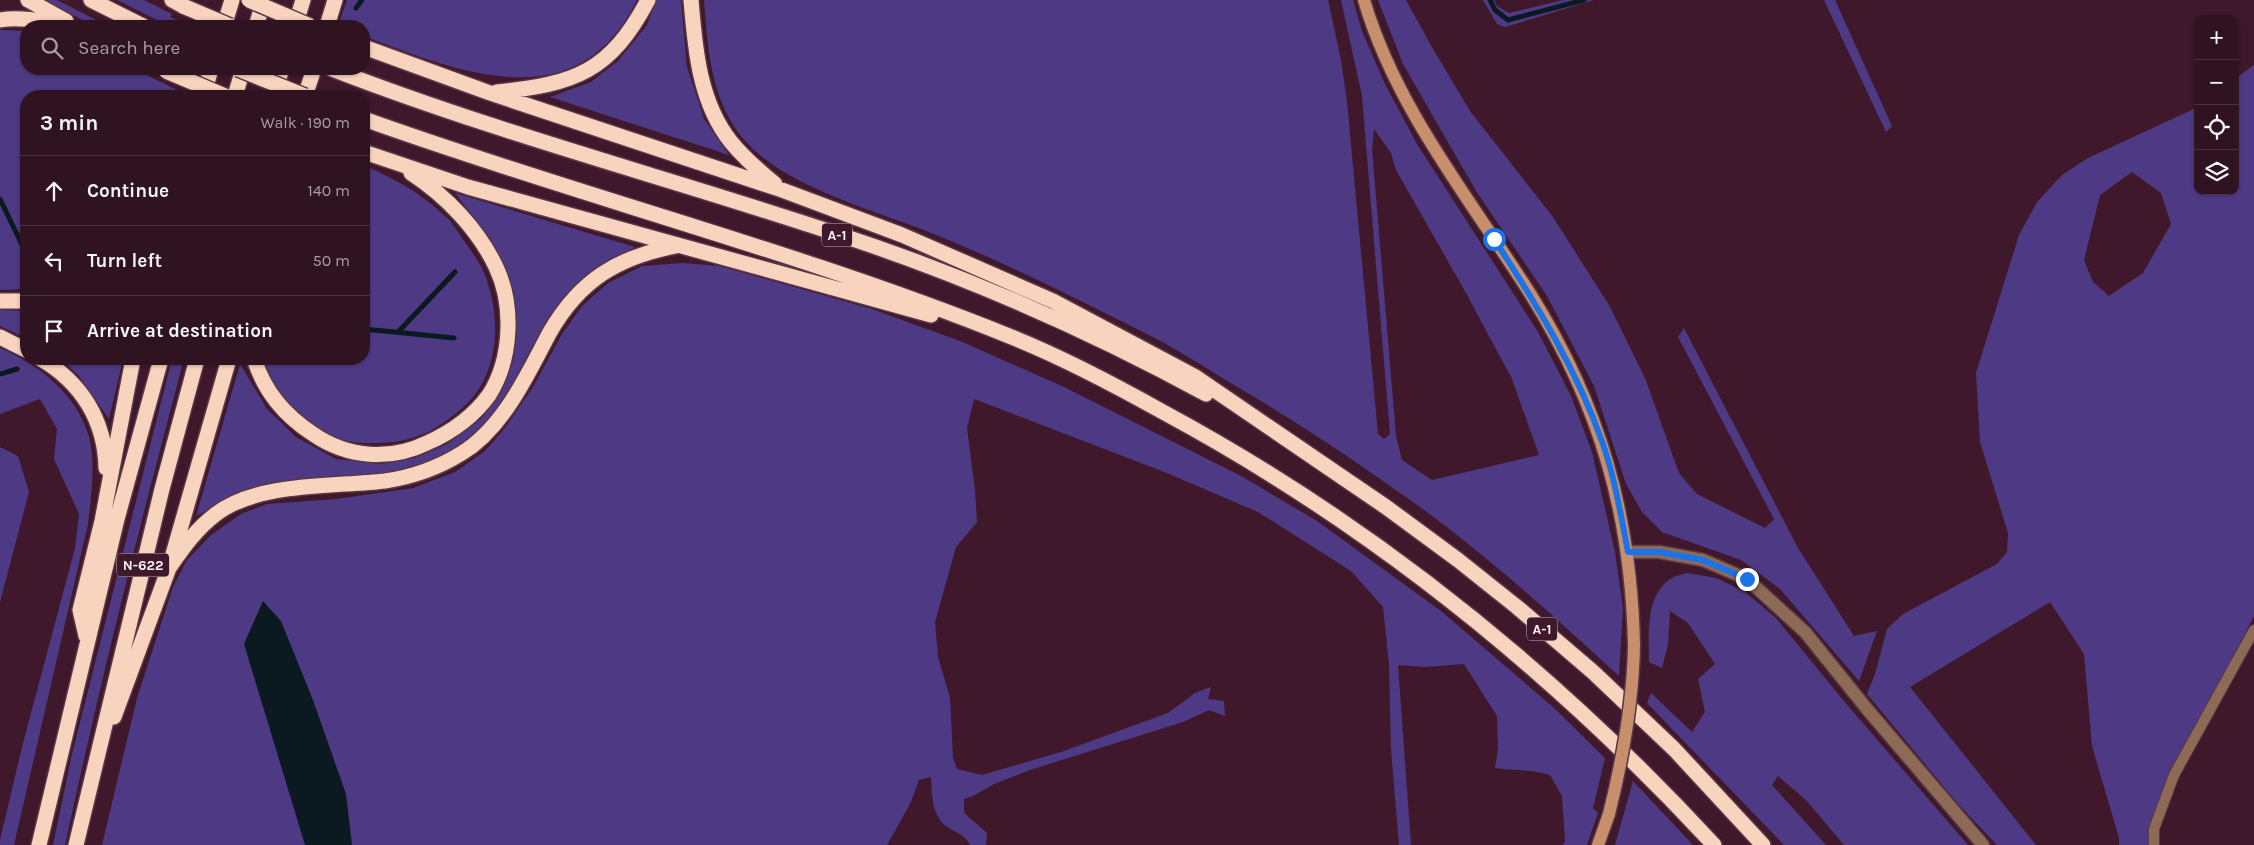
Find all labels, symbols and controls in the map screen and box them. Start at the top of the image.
map controls [2194,15,2239,195]
button: + [2194,15,2239,60]
search box [20,20,370,75]
icon: search [38,34,66,62]
text: Search here [78,37,180,59]
button: − [2194,60,2239,105]
button: locate [2194,105,2239,150]
text: 3 min [40,111,98,135]
text: Walk · 190 m [261,113,350,132]
button: layers [2194,150,2239,195]
icon: ahead [40,177,68,205]
text: Continue [87,180,169,202]
text: 140 m [308,181,350,200]
road number: A-1 [822,224,852,246]
route start [1483,228,1506,251]
icon: left [40,247,68,275]
text: Turn left [87,250,162,272]
text: 50 m [313,251,350,270]
icon: arrive [40,317,68,345]
text: Arrive at destination [87,320,273,342]
road number: N-622 [117,554,169,576]
route end [1736,568,1759,591]
road number: A-1 [1527,618,1557,640]

